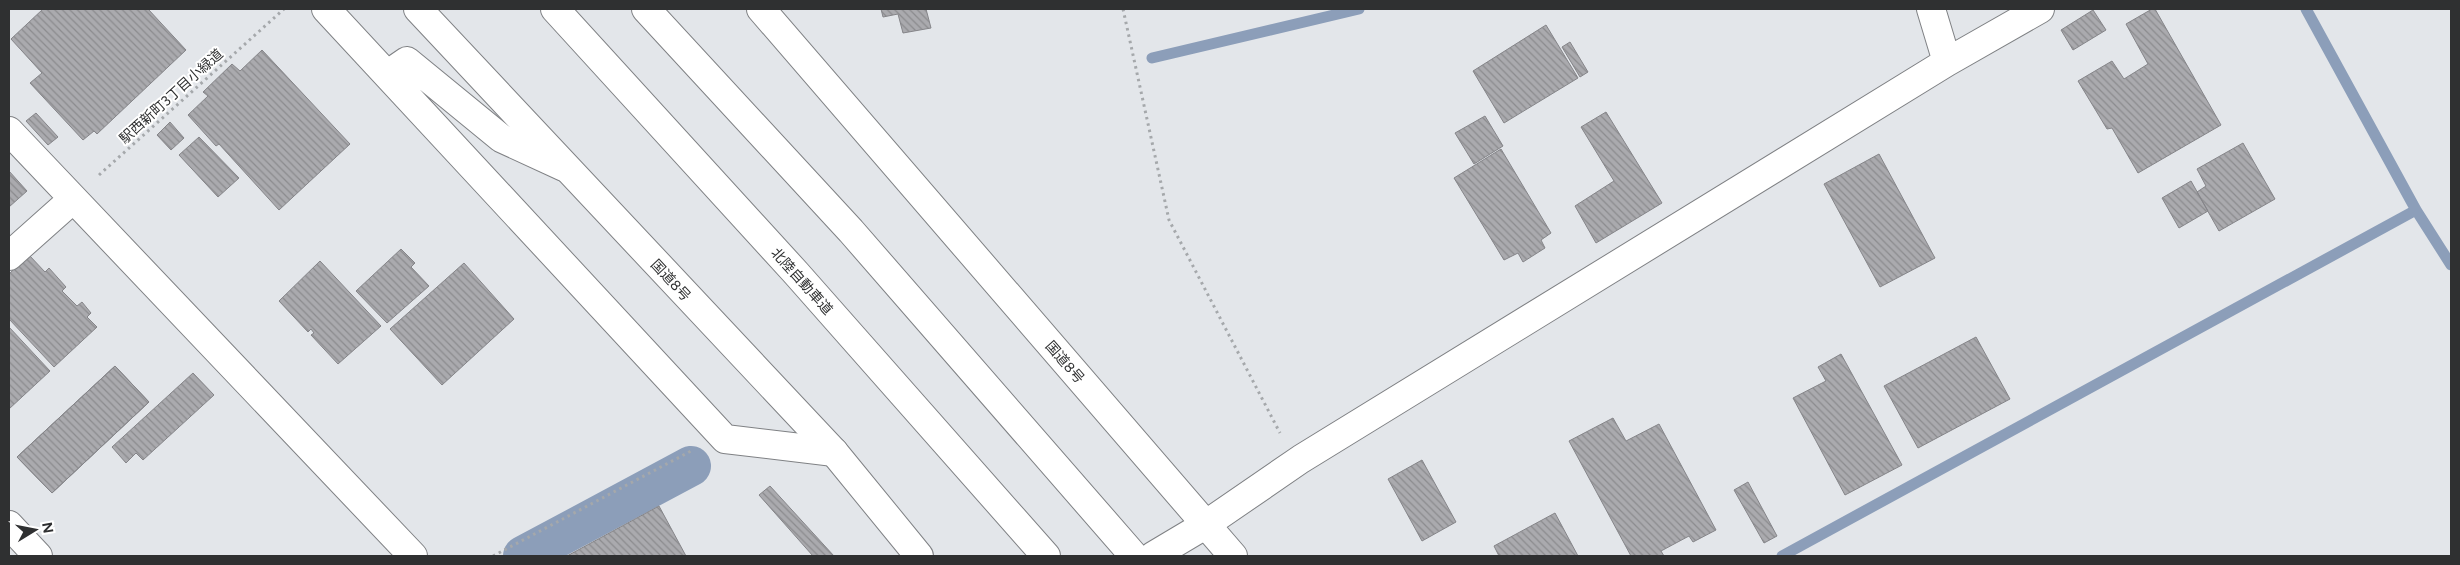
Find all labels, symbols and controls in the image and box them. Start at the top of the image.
street label: 駅西新町3丁目小緑道 [116,45,227,147]
street label: 北陸自動車道 [767,244,836,318]
street label: 国道8号 [647,256,694,305]
street label: 国道8号 [1042,338,1088,387]
north arrow [10,505,60,555]
text: N [38,521,57,535]

